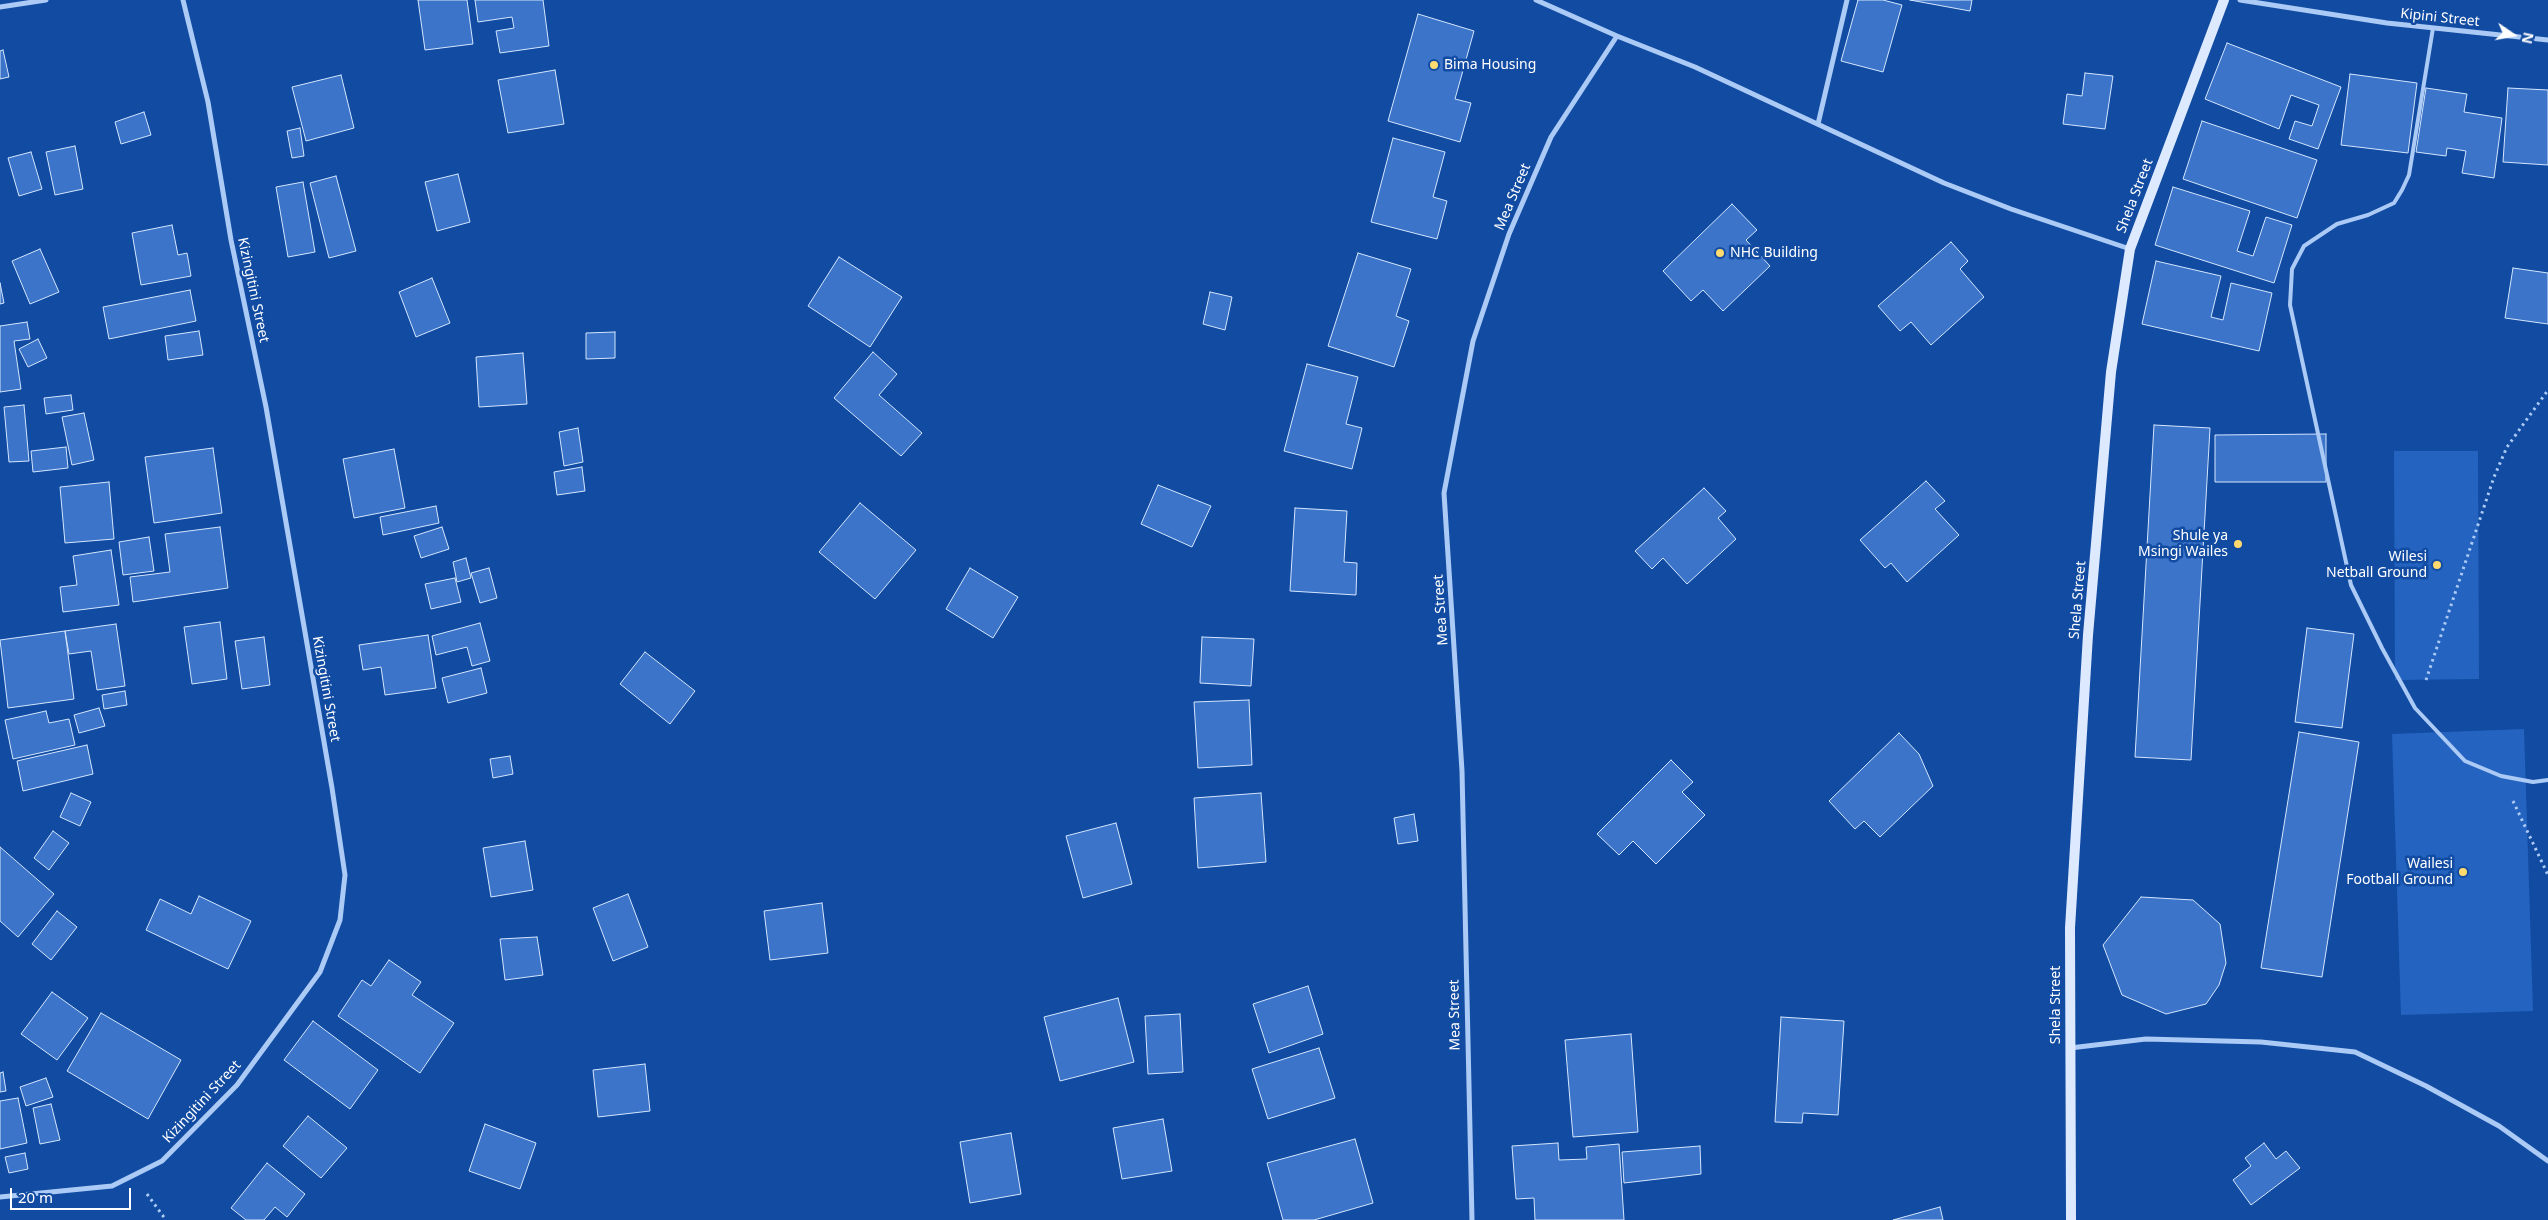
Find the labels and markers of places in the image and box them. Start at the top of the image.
place label: Bima Housing [1444,57,1536,73]
marker: Bima Housing [1428,59,1440,71]
place label: NHC Building [1730,245,1818,261]
marker: NHC Building [1714,247,1726,259]
place label: Shule ya Msingi Wailes [2138,528,2228,560]
marker: Shule ya Msingi Wailes [2232,538,2244,550]
place label: Wilesi Netball Ground [2326,549,2427,582]
marker: Wilesi Netball Ground [2431,559,2443,571]
place label: Wailesi Football Ground [2346,856,2453,889]
marker: Wailesi Football Ground [2457,866,2469,878]

